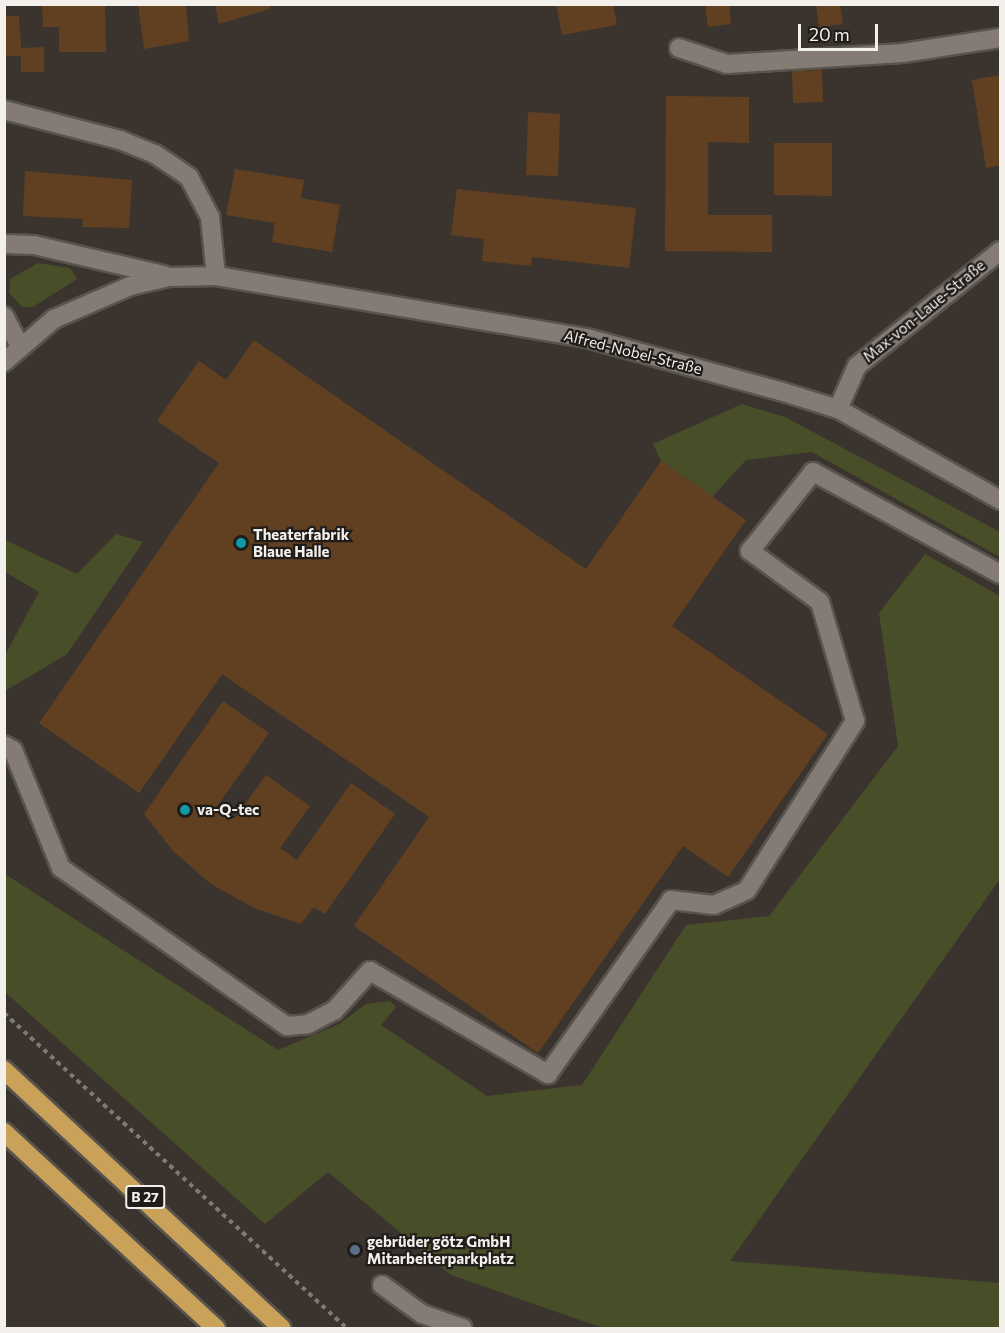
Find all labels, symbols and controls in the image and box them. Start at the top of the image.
scale bar [801,12,880,50]
text: 20 m [809,23,850,45]
street label: Max-von-Laue-Straße [859,256,989,366]
street label: Alfred-Nobel-Straße [562,326,704,378]
place label: Theaterfabrik Blaue Halle [253,525,349,560]
marker: Theaterfabrik Blaue Halle [234,536,248,550]
place label: va-Q-tec [197,801,259,819]
marker: va-Q-tec [178,803,192,817]
road number: B 27 [124,1186,166,1208]
place label: gebrüder götz GmbH Mitarbeiterparkplatz [367,1232,514,1267]
marker: gebrüder götz GmbH Mitarbeiterparkplatz [348,1243,362,1257]

